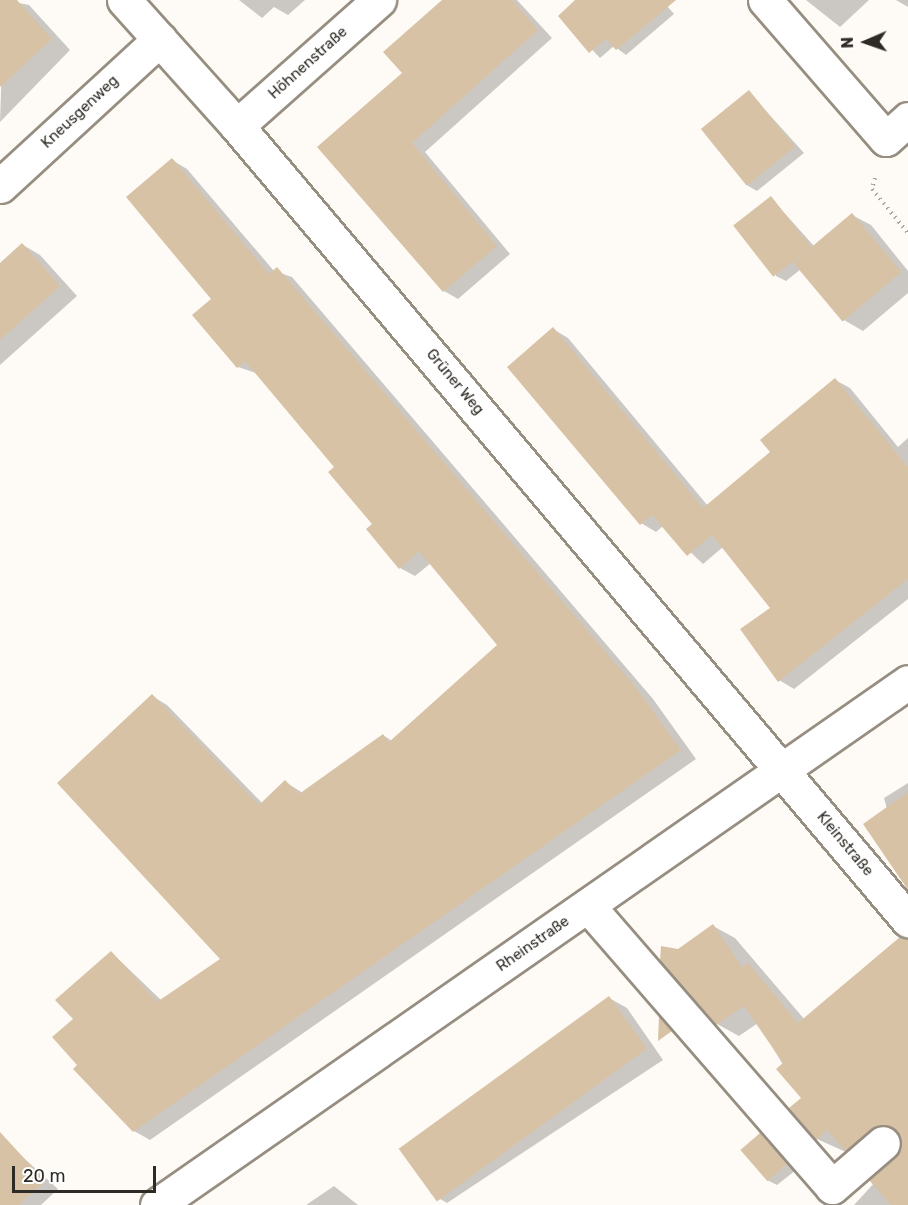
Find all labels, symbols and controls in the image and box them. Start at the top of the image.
north arrow [836,12,896,72]
street label: Höhnenstraße [265,23,351,103]
text: N [838,37,857,49]
street label: Kneusgenweg [38,72,122,152]
street label: Grüner Weg [422,345,488,419]
street label: Kleinstraße [813,808,877,880]
street label: Rheinstraße [493,912,573,976]
scale bar [15,1154,159,1192]
text: 20 m [23,1165,65,1187]

